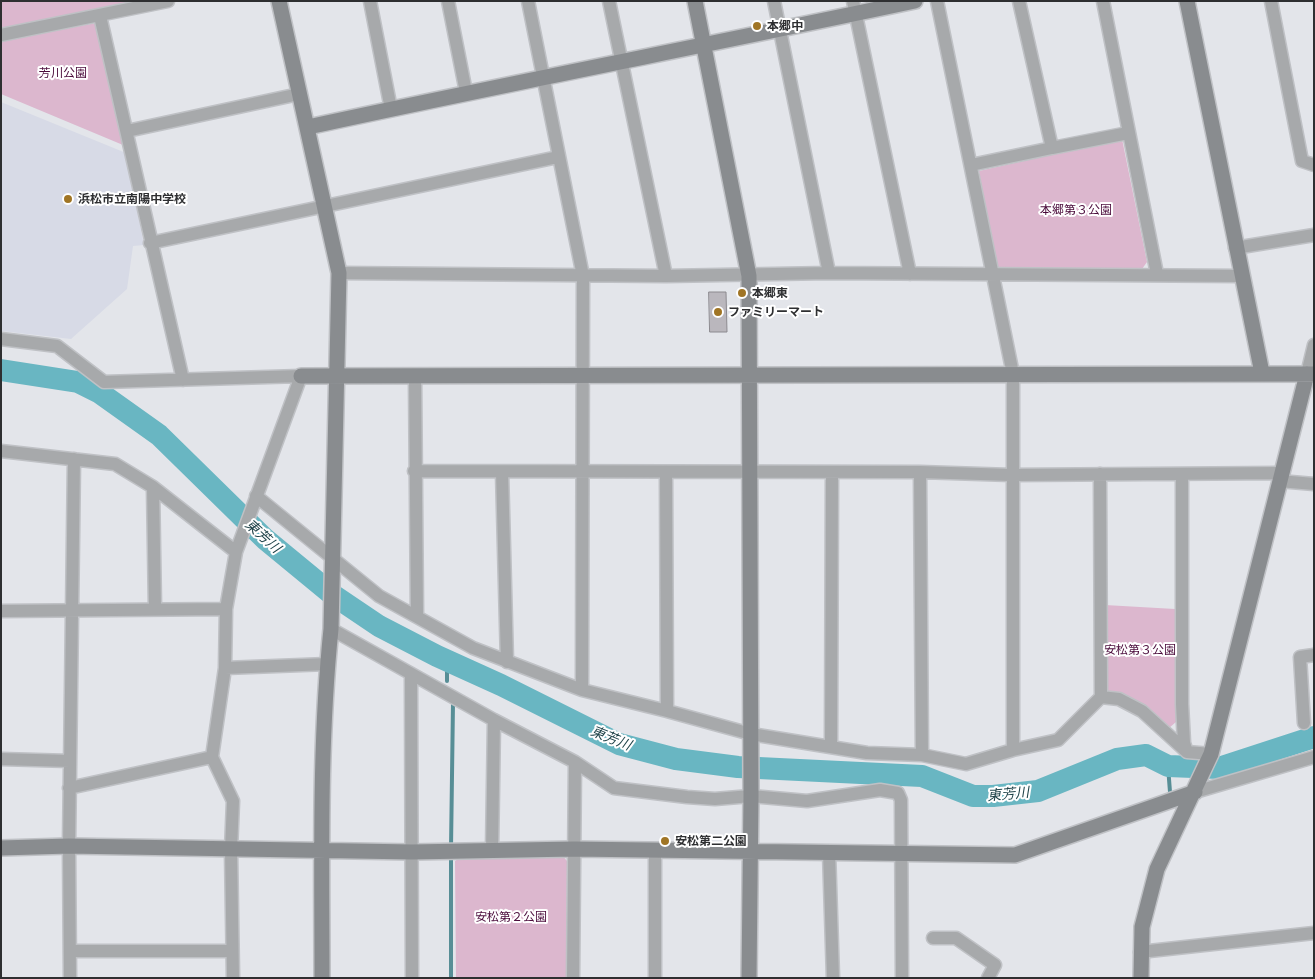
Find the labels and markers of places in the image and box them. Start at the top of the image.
place label: 本郷中 [767,19,803,33]
marker: 本郷中 [751,20,763,32]
place label: 浜松市立南陽中学校 [78,192,186,206]
marker: 浜松市立南陽中学校 [62,193,74,205]
place label: 本郷東 [752,286,788,300]
marker: 本郷東 [736,287,748,299]
place label: ファミリーマート [728,305,824,319]
marker: ファミリーマート [712,306,724,318]
place label: 安松第二公園 [675,834,747,848]
marker: 安松第二公園 [659,835,671,847]

